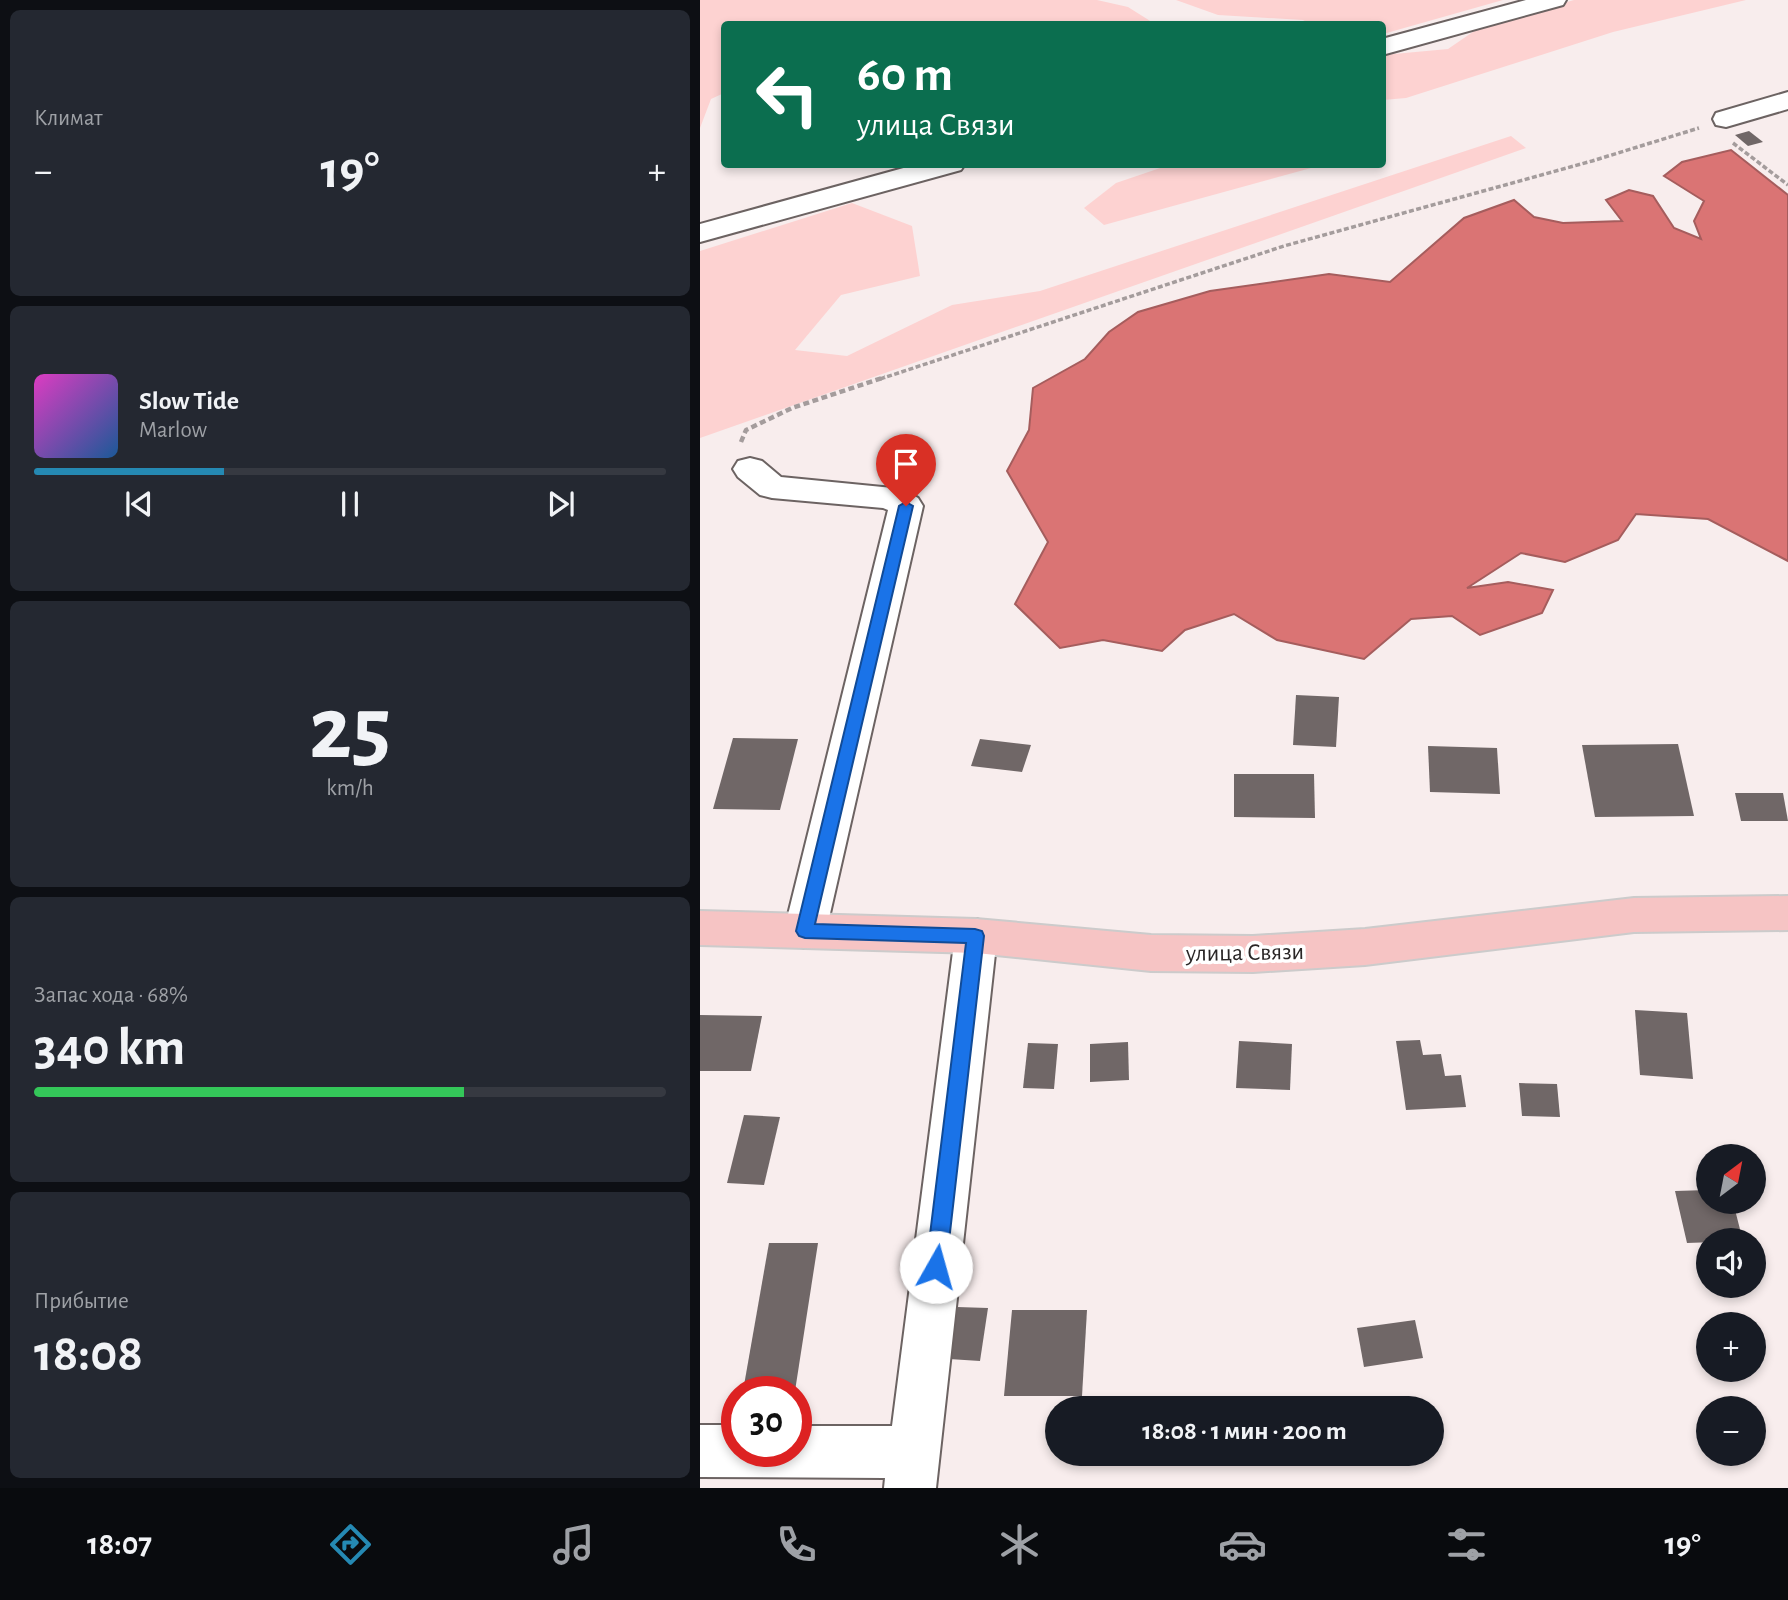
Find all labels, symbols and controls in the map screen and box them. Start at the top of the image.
icon: left [742,49,833,140]
text: 60 m [857,51,953,100]
text: Климат [34,107,103,130]
text: улица Связи [857,109,1015,141]
text: 19° [320,145,380,197]
text: − [34,153,52,191]
text: + [648,153,666,191]
text: Slow Tide [139,388,239,414]
text: Marlow [139,419,207,442]
pin [876,434,936,506]
icon: arrive [887,445,925,483]
icon: previous [120,485,158,523]
icon: pause [331,485,369,523]
icon: next [542,485,580,523]
text: 25 [309,684,391,775]
text: km/h [326,777,374,800]
street label: улица Связи [1185,940,1304,966]
text: Запас хода · 68% [34,984,188,1007]
text: 340 km [34,1022,185,1074]
north arrow [1696,1144,1766,1214]
map controls [1696,1144,1766,1466]
button: sound [1696,1228,1766,1298]
position arrow [899,1230,973,1304]
text: Прибытие [34,1290,129,1313]
button: + [1696,1312,1766,1382]
text: 18:08 [34,1328,143,1380]
speed limit sign: 30 [721,1376,812,1467]
button: − [1696,1396,1766,1466]
text: 18:08 · 1 мин · 200 m [1142,1418,1347,1444]
icon: directions [326,1520,375,1569]
icon: music [549,1520,598,1569]
icon: phone [772,1520,821,1569]
icon: climate [995,1520,1044,1569]
icon: car [1218,1520,1267,1569]
icon: filters [1442,1520,1491,1569]
text: 18:07 [87,1528,152,1560]
text: 19° [1665,1528,1701,1560]

